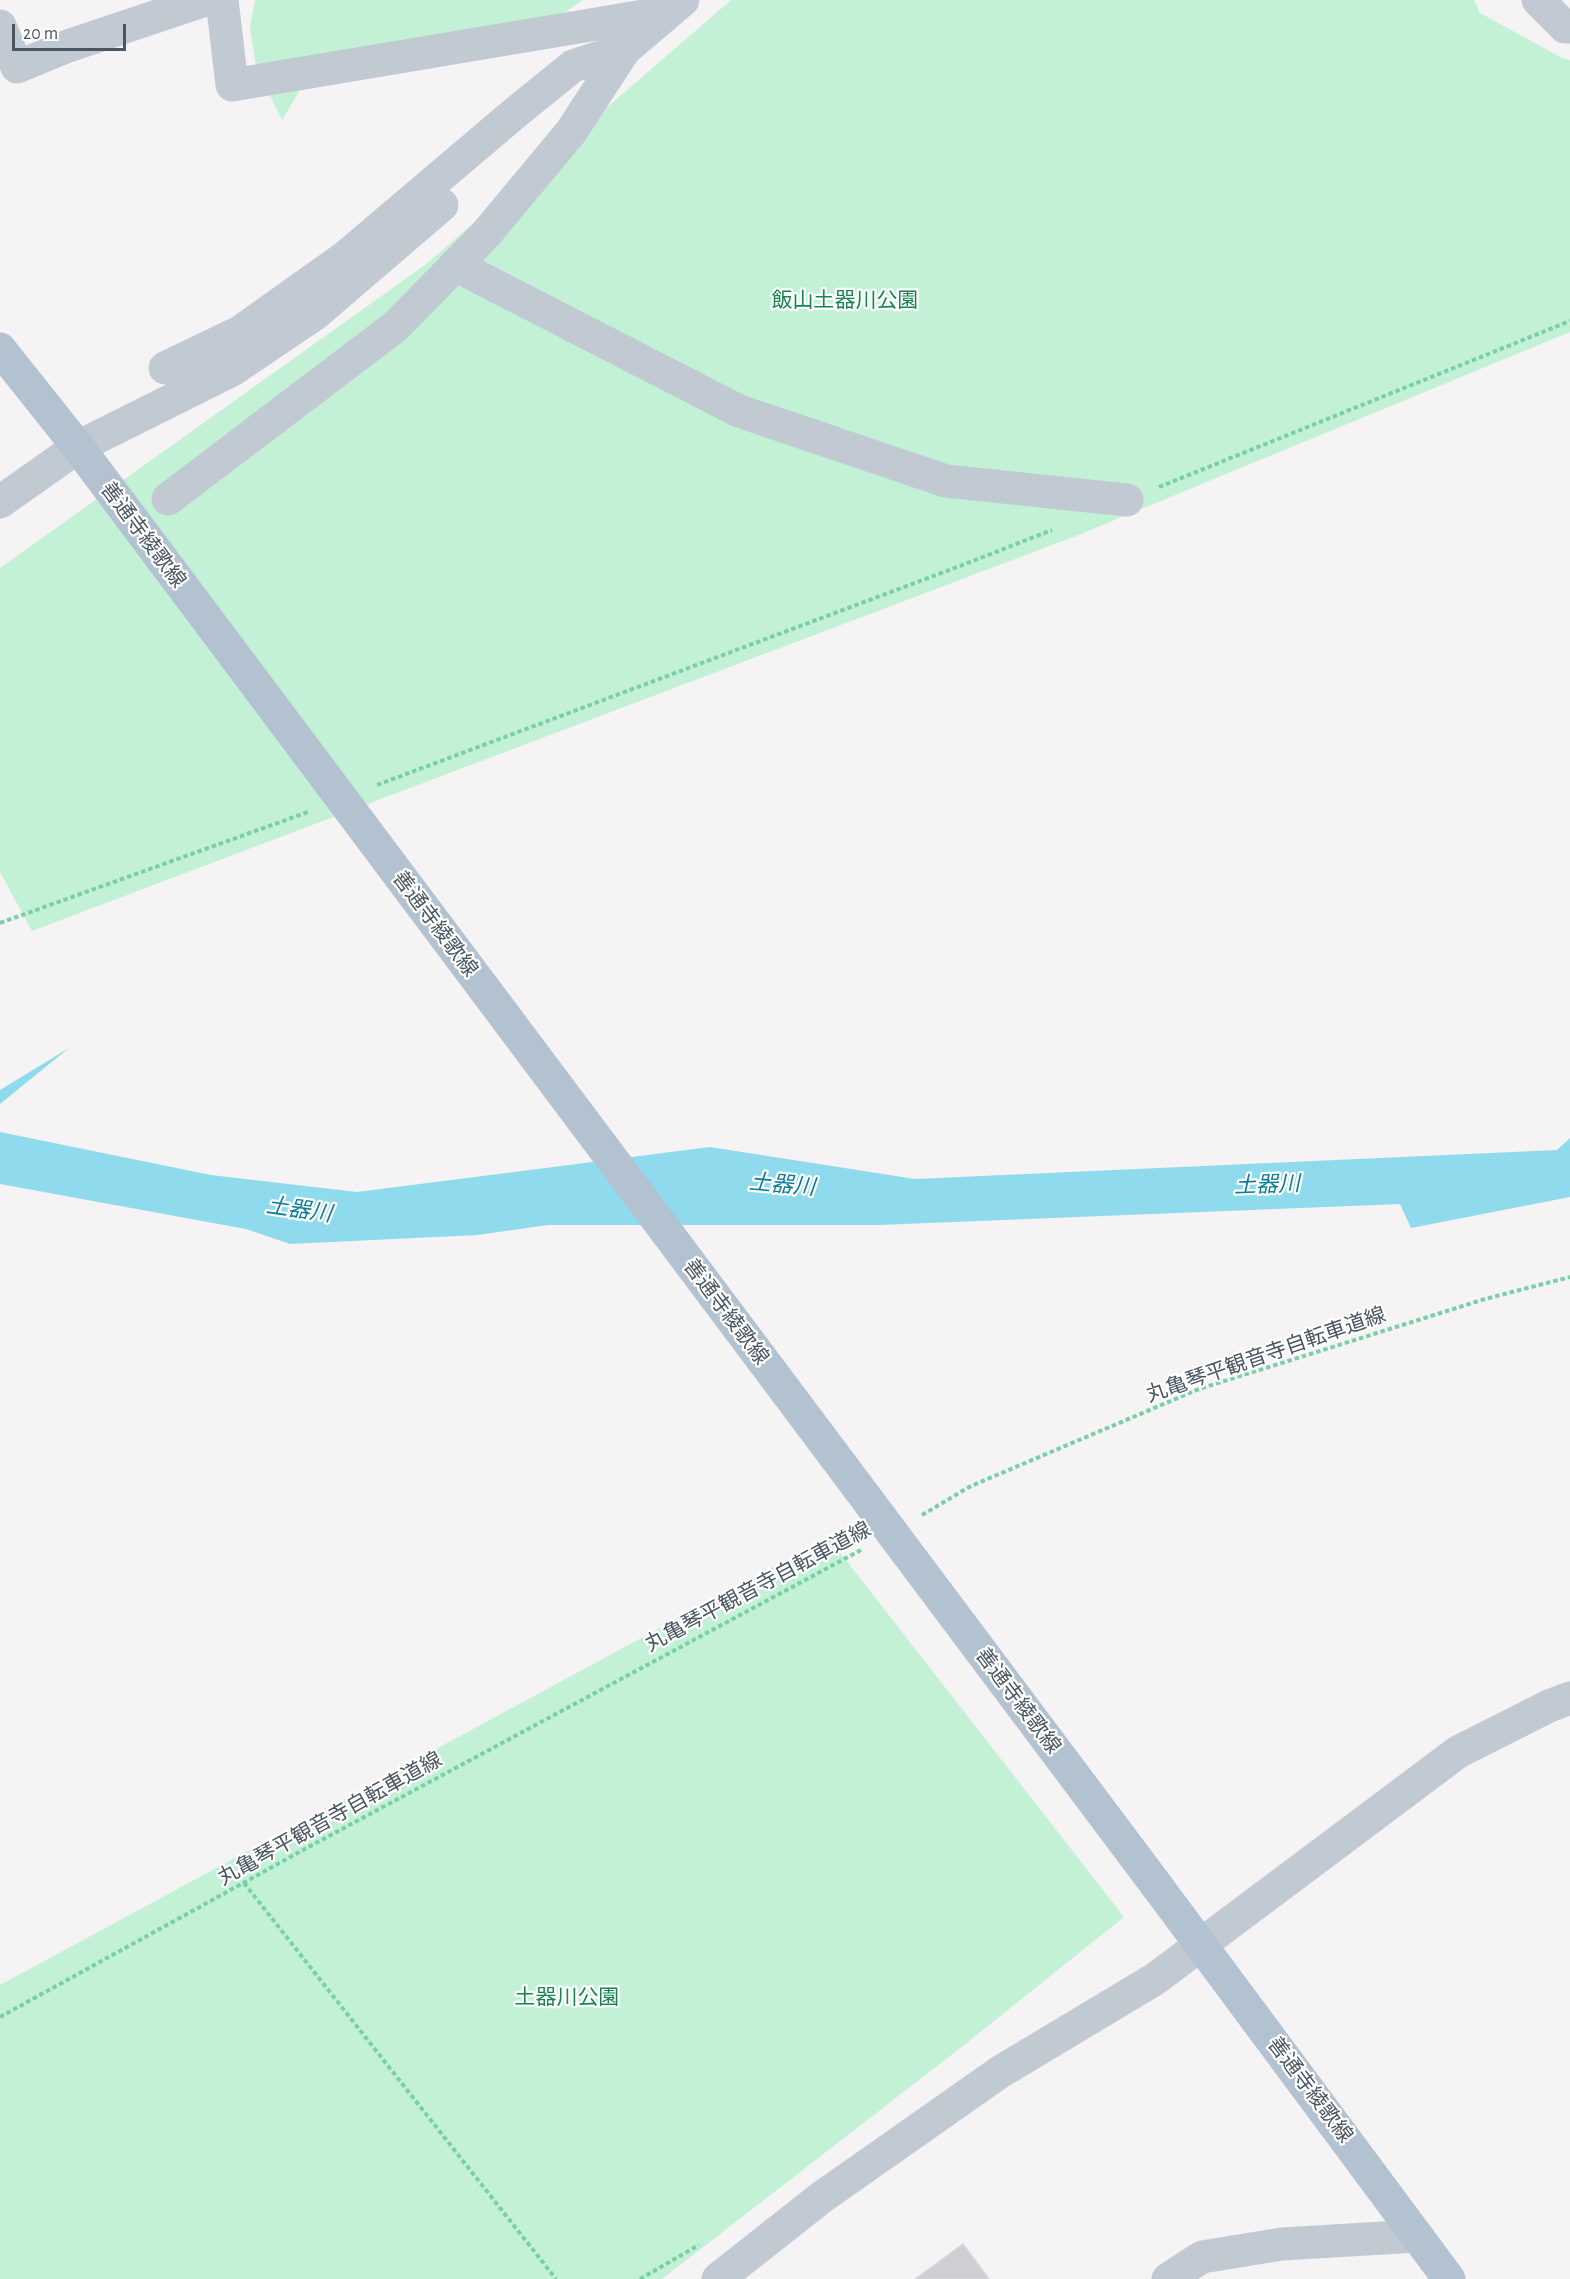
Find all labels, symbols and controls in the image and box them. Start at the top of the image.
scale bar [15,12,129,50]
text: 20 m [23,25,58,43]
park label: 飯山土器川公園 [772,288,918,314]
street label: 善通寺綾歌線 [95,477,191,593]
street label: 善通寺綾歌線 [387,866,483,982]
water label: 土器川 [748,1169,816,1201]
water label: 土器川 [1234,1171,1300,1199]
water label: 土器川 [264,1192,334,1228]
street label: 善通寺綾歌線 [678,1254,774,1370]
street label: 丸亀琴平観音寺自転車道線 [1143,1302,1389,1408]
street label: 丸亀琴平観音寺自転車道線 [641,1517,875,1657]
street label: 善通寺綾歌線 [970,1643,1066,1759]
street label: 丸亀琴平観音寺自転車道線 [214,1747,446,1891]
park label: 土器川公園 [515,1985,619,2011]
street label: 善通寺綾歌線 [1262,2032,1358,2148]

